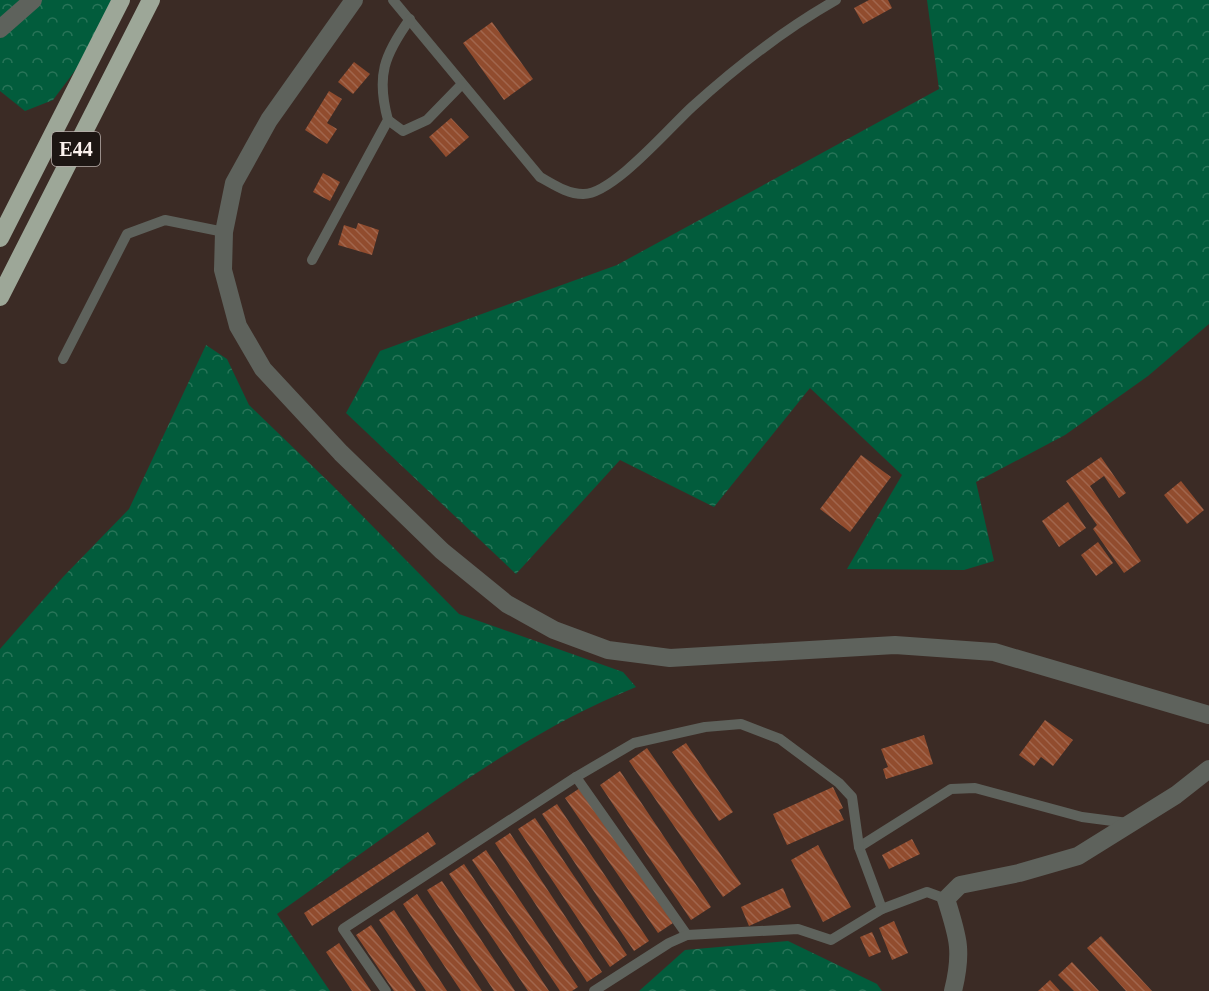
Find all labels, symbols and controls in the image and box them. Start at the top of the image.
road number: E44 [52,132,100,166]

